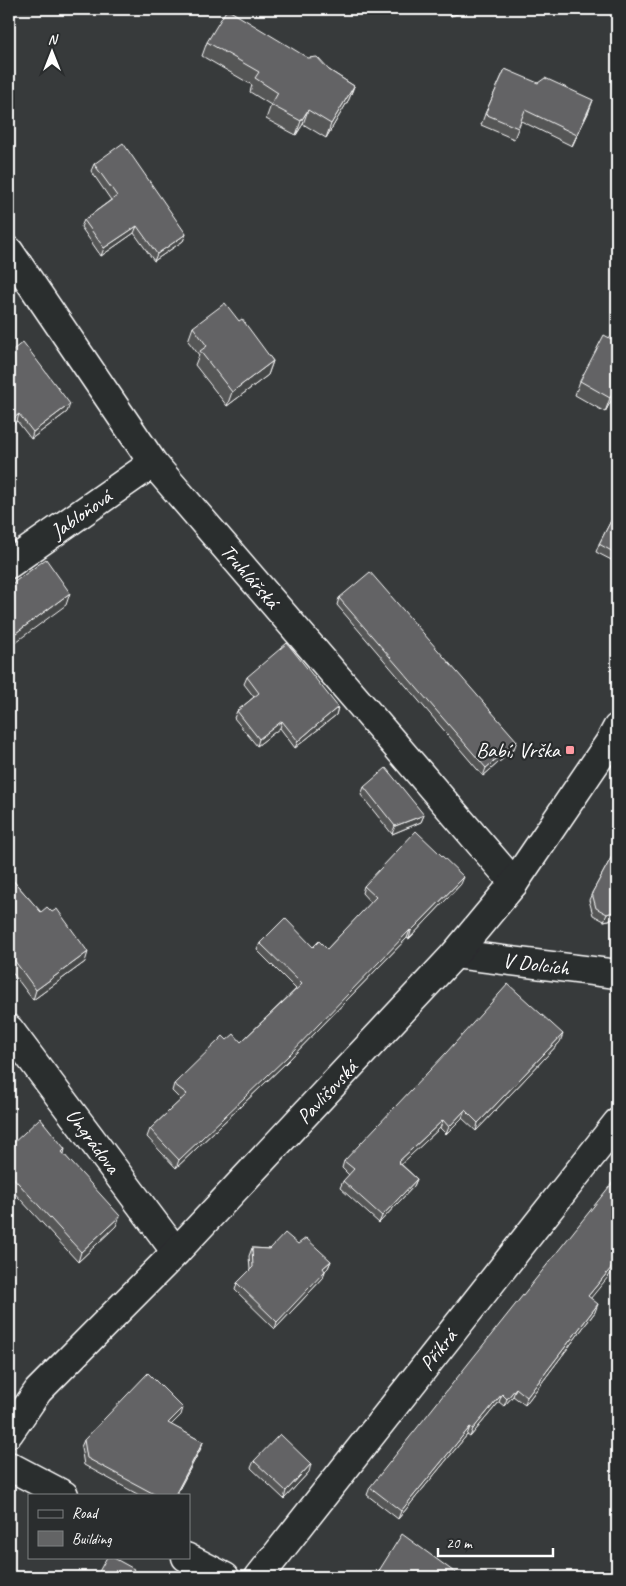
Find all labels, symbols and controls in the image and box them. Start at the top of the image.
north arrow [28,28,78,78]
text: N [48,31,59,48]
street label: Jabloňová [45,483,118,545]
street label: Truhlářská [215,538,286,615]
place label: Babí, Vrška [476,737,562,763]
marker: Babí, Vrška [564,744,576,756]
street label: V Dolcích [501,947,572,981]
street label: Pavlišovská [291,1053,364,1129]
street label: Ungrádova [60,1103,127,1180]
street label: Příkrá [414,1323,463,1376]
legend [28,1494,190,1558]
text: Road [72,1504,99,1523]
scale bar [438,1526,554,1558]
text: Building [72,1530,112,1549]
text: 20 m [446,1534,473,1553]

